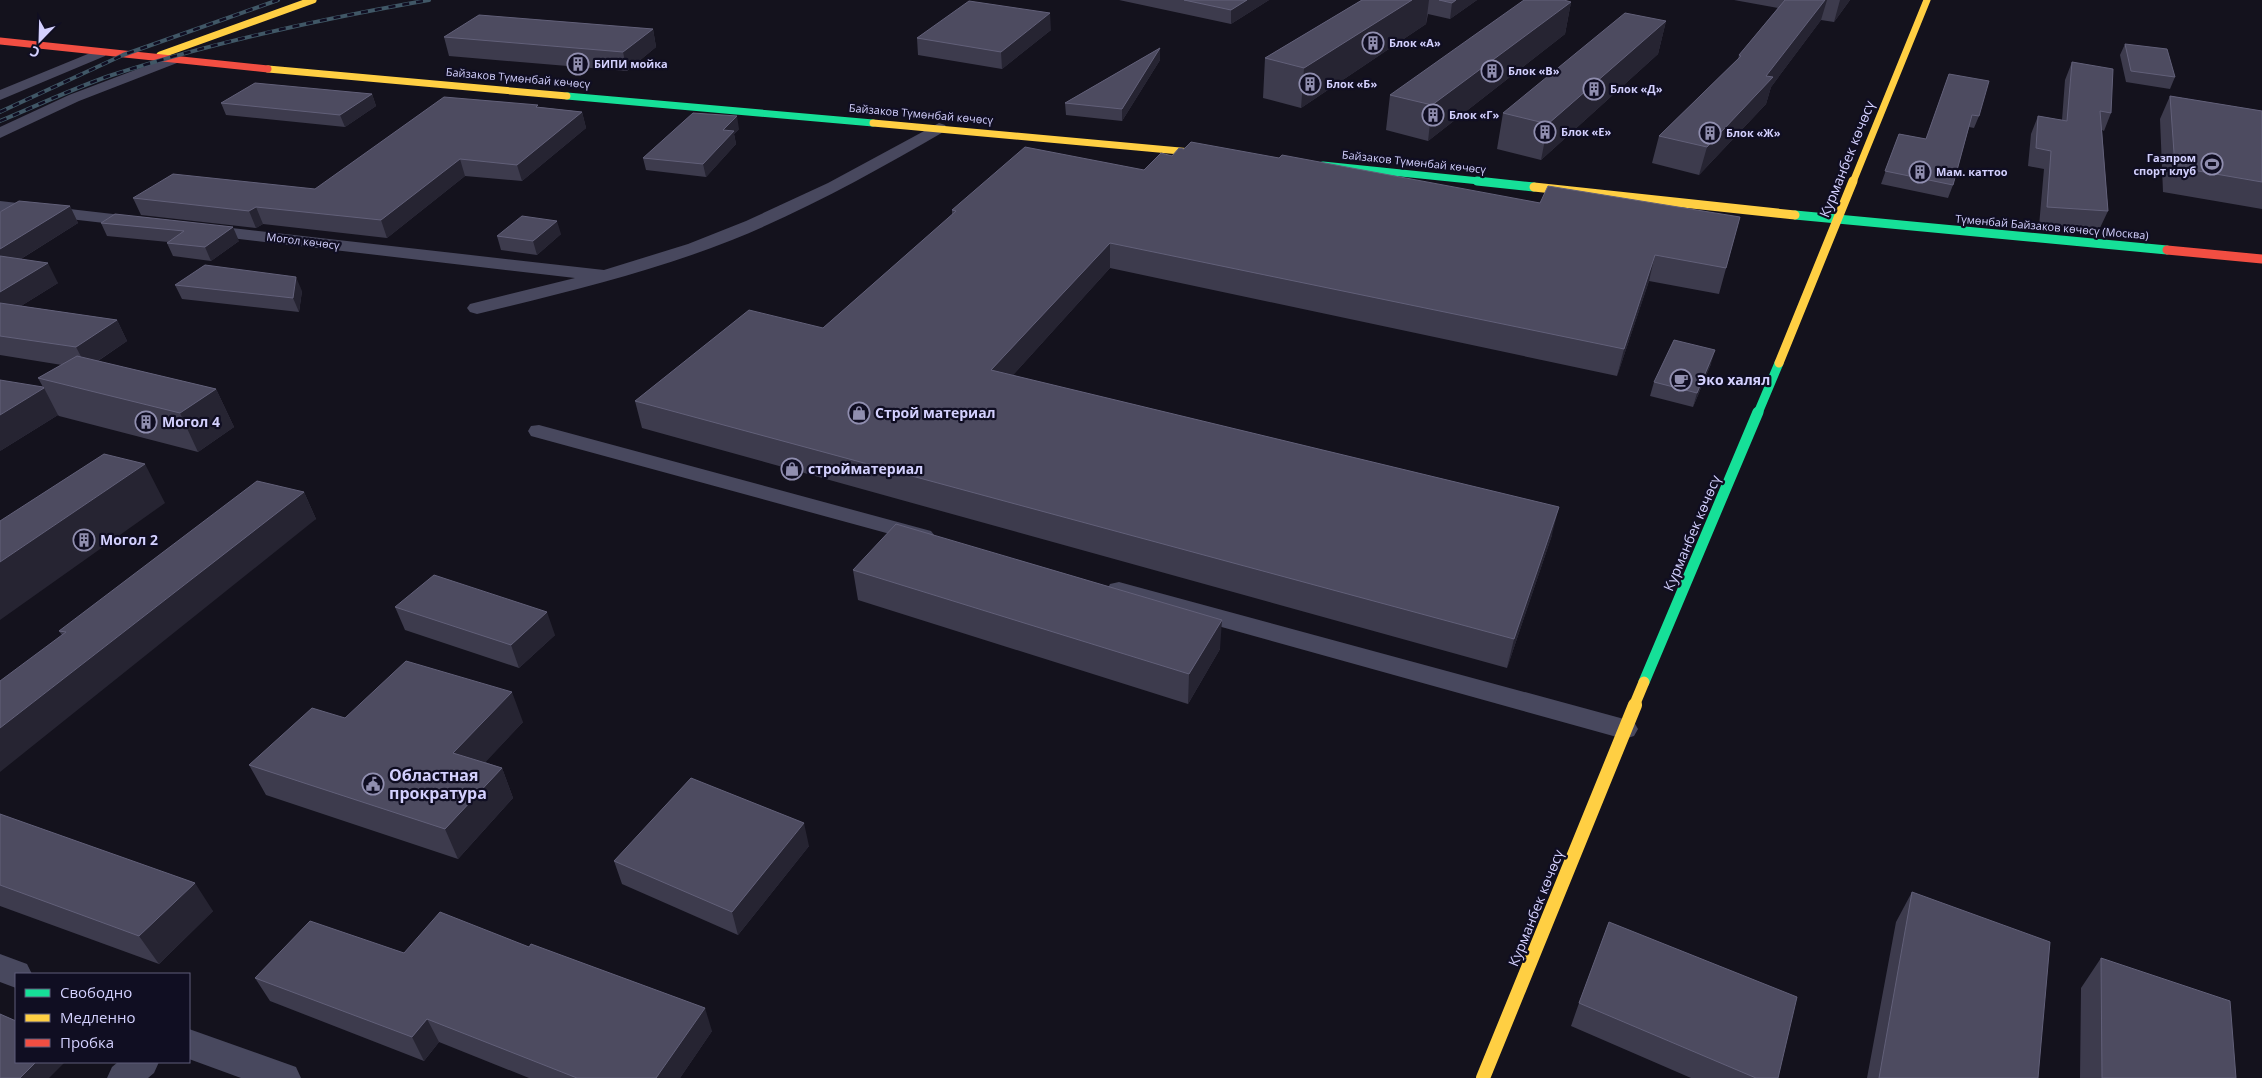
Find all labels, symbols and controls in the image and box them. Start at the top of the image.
north arrow [15,15,65,65]
building icon: Блок «А» [1361,31,1385,55]
place label: Блок «А» [1389,35,1441,50]
text: С [27,42,43,63]
building icon: БИПИ мойка [566,52,590,76]
place label: БИПИ мойка [594,56,668,71]
building icon: Блок «В» [1480,59,1504,83]
place label: Блок «В» [1508,63,1560,78]
street label: Байзаков Түмөнбай көчөсү [445,64,591,91]
building icon: Блок «Б» [1298,72,1322,96]
place label: Блок «Б» [1326,76,1377,91]
building icon: Блок «Д» [1582,77,1606,101]
place label: Блок «Д» [1610,81,1663,96]
street label: Курманбек көчөсү [1814,98,1879,220]
street label: Байзаков Түмөнбай көчөсү [848,100,994,127]
building icon: Блок «Г» [1421,103,1445,127]
place label: Блок «Г» [1449,107,1500,122]
building icon: Блок «Е» [1533,120,1557,144]
building icon: Блок «Ж» [1698,121,1722,145]
place label: Блок «Е» [1561,124,1612,139]
place label: Блок «Ж» [1726,125,1781,140]
street label: Байзаков Түмөнбай көчөсү [1341,146,1487,177]
place label: Газпром спорт клуб [2133,150,2196,178]
sports icon: Газпром спорт клуб [2200,152,2224,176]
building icon: Мам. каттоо [1908,160,1932,184]
place label: Мам. каттоо [1936,164,2008,179]
street label: Түмөнбай Байзаков көчөсү (Москва) [1955,211,2149,242]
street label: Могол көчөсү [266,229,341,252]
cafe icon: Эко халял [1669,368,1693,392]
place label: Эко халял [1697,370,1770,389]
shop icon: Строй материал [847,401,871,425]
place label: Строй материал [875,403,996,422]
building icon: Могол 4 [134,410,158,434]
place label: Могол 4 [162,412,220,431]
shop icon: стройматериал [780,457,804,481]
place label: стройматериал [808,459,923,478]
street label: Курманбек көчөсү [1658,472,1725,594]
building icon: Могол 2 [72,528,96,552]
place label: Могол 2 [100,530,158,549]
place label: Областная прократура [389,764,487,804]
public building icon: Областная прократура [361,772,385,796]
street label: Курманбек көчөсү [1503,847,1568,969]
legend [15,973,190,1063]
text: Свободно [60,982,132,1002]
text: Медленно [60,1007,136,1027]
text: Пробка [60,1032,114,1052]

